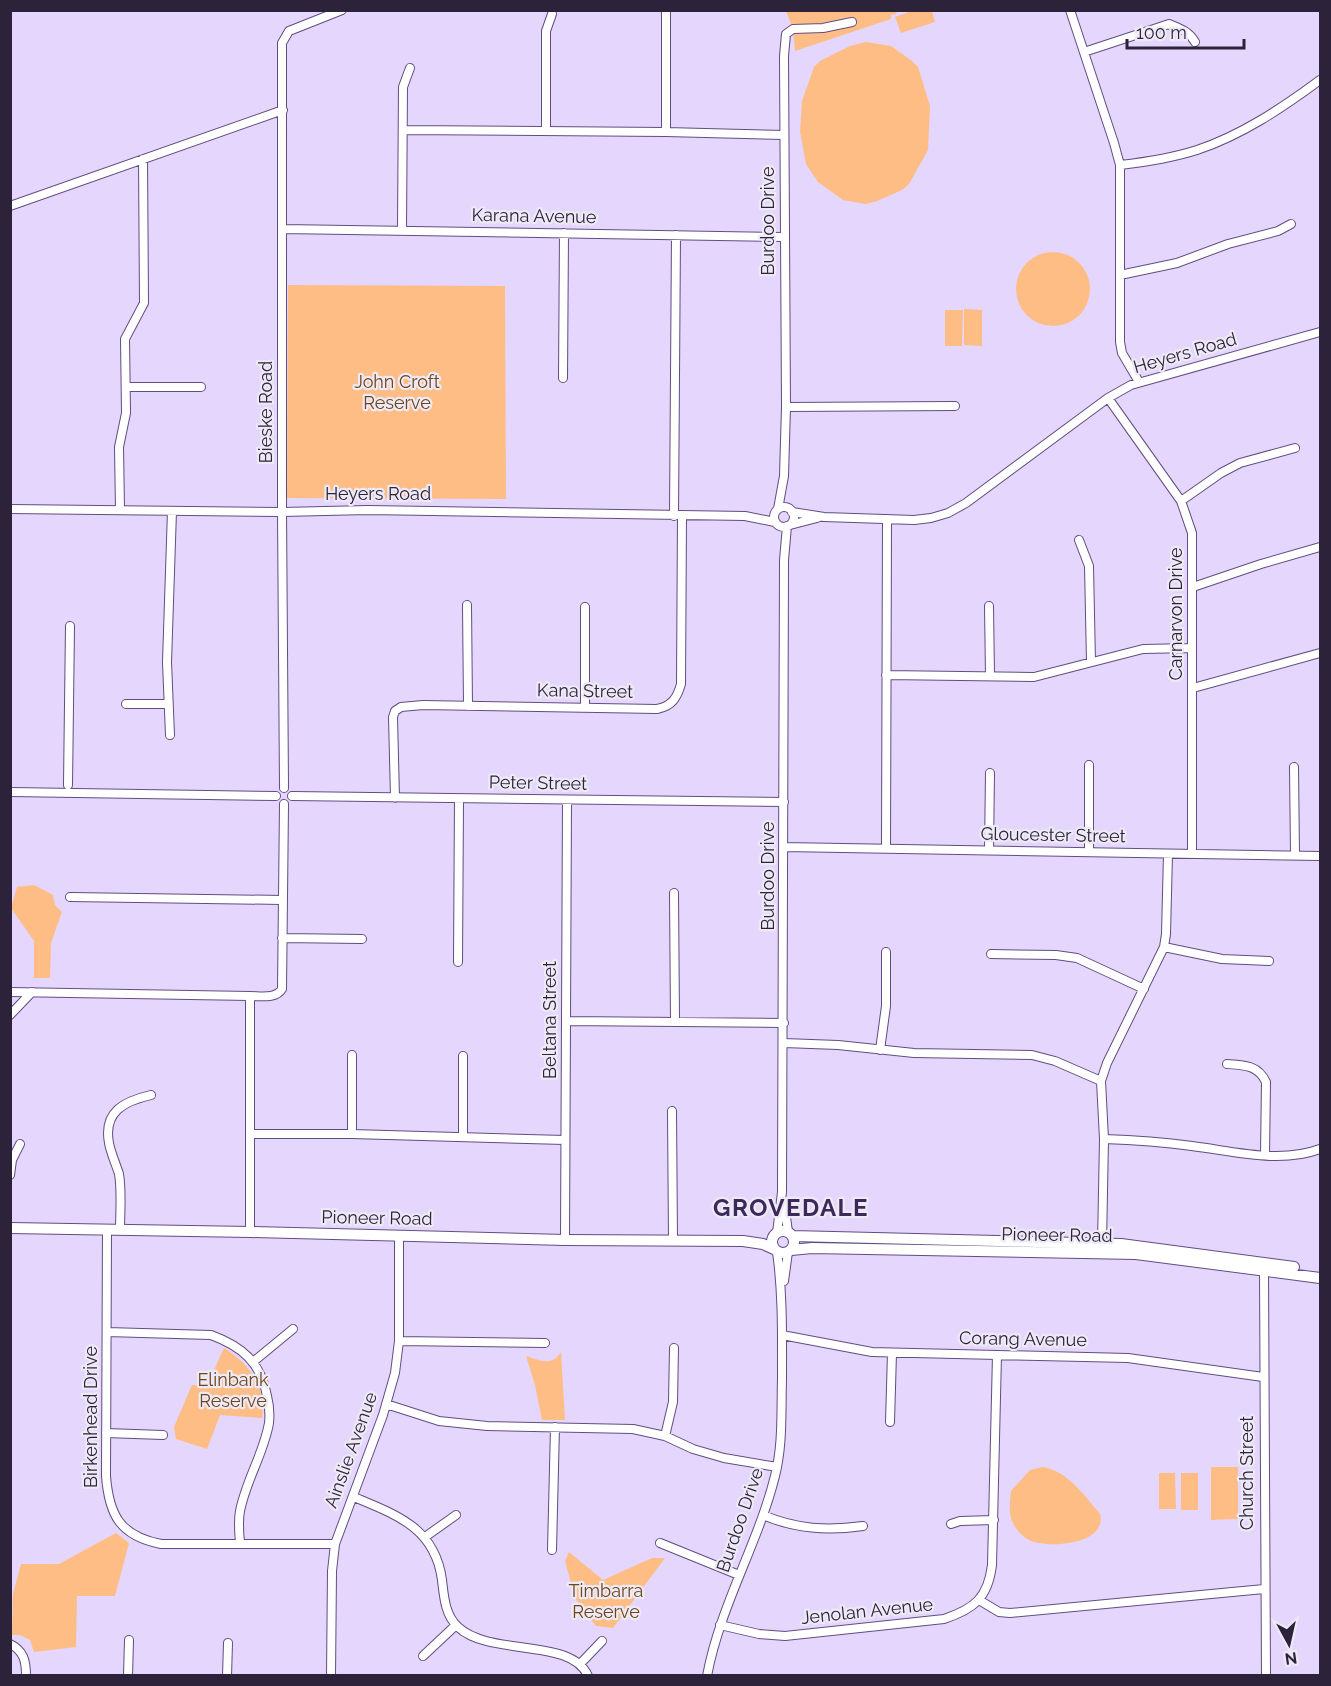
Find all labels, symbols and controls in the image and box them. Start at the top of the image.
scale bar [1127,12,1244,50]
text: 100 m [1136,22,1187,43]
street label: Burdoo Drive [757,166,778,275]
street label: Karana Avenue [471,204,597,227]
street label: Heyers Road [1131,328,1239,377]
street label: Bieske Road [255,361,276,463]
park label: John Croft Reserve [354,371,440,413]
street label: Heyers Road [325,483,431,504]
street label: Carnarvon Drive [1165,547,1186,681]
street label: Kana Street [537,679,633,702]
street label: Peter Street [489,771,587,794]
street label: Burdoo Drive [757,821,778,930]
street label: Gloucester Street [980,823,1126,846]
street label: Beltana Street [539,961,560,1079]
district label: GROVEDALE [713,1193,869,1222]
street label: Pioneer Road [321,1206,433,1229]
street label: Pioneer Road [1001,1223,1113,1246]
street label: Corang Avenue [959,1327,1088,1350]
street label: Birkenhead Drive [80,1346,101,1488]
park label: Elinbank Reserve [197,1369,269,1411]
street label: Ainslie Avenue [320,1389,381,1511]
street label: Church Street [1236,1416,1257,1530]
street label: Burdoo Drive [712,1465,767,1575]
park label: Timbarra Reserve [569,1580,643,1622]
street label: Jenolan Avenue [800,1593,934,1628]
north arrow [1259,1614,1319,1674]
text: N [1284,1648,1298,1669]

